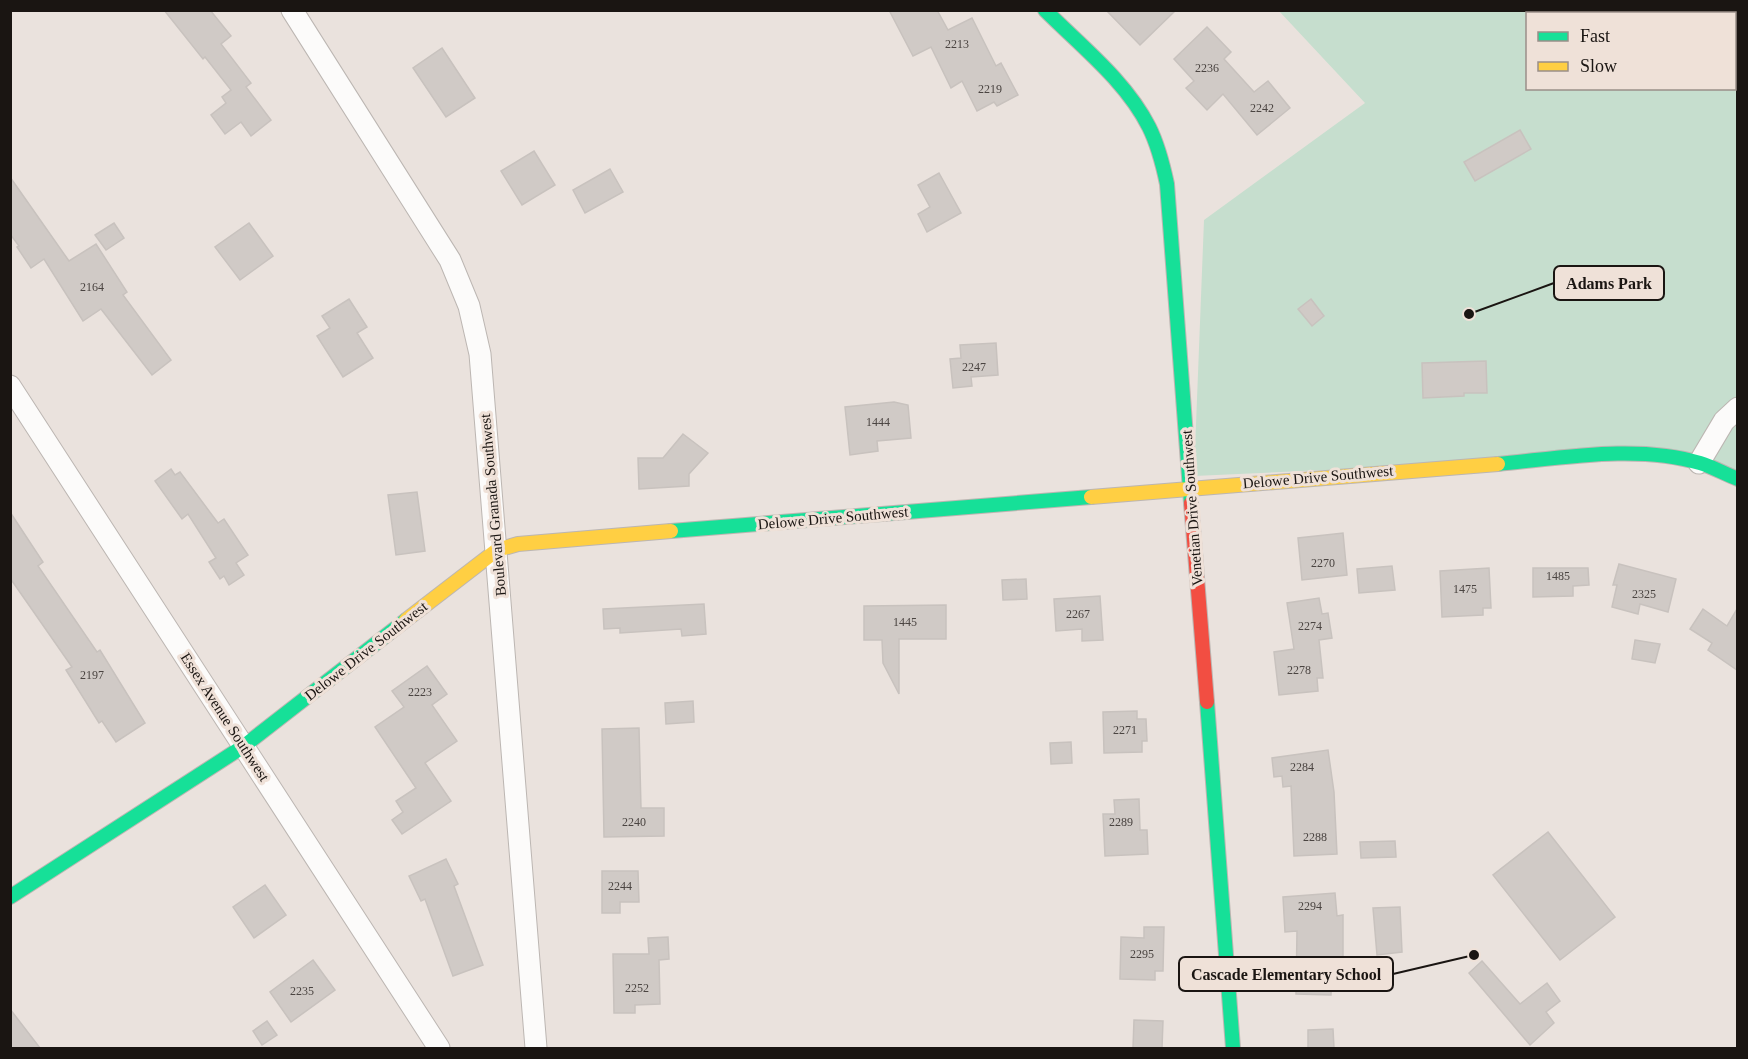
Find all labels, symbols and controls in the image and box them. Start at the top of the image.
legend [1526,12,1736,90]
text: Fast [1580,26,1610,46]
house number: 2213 [945,37,969,51]
text: Slow [1580,56,1617,76]
house number: 2236 [1195,61,1219,75]
house number: 2219 [978,82,1002,96]
house number: 2242 [1250,101,1274,115]
callout: Adams Park [1554,266,1664,300]
text: Adams Park [1566,275,1652,292]
house number: 2164 [80,280,104,294]
house number: 2247 [962,360,986,374]
street label: Boulevard Granada Southwest [477,412,509,597]
house number: 1444 [866,415,890,429]
street label: Venetian Drive Southwest [1178,428,1205,587]
street label: Delowe Drive Southwest [1242,462,1395,492]
street label: Delowe Drive Southwest [757,503,910,533]
house number: 2270 [1311,556,1335,570]
house number: 1485 [1546,569,1570,583]
house number: 1475 [1453,582,1477,596]
house number: 2325 [1632,587,1656,601]
street label: Delowe Drive Southwest [302,598,431,704]
house number: 2267 [1066,607,1090,621]
house number: 1445 [893,615,917,629]
house number: 2274 [1298,619,1322,633]
street label: Essex Avenue Southwest [178,650,273,785]
house number: 2278 [1287,663,1311,677]
house number: 2197 [80,668,104,682]
house number: 2223 [408,685,432,699]
house number: 2271 [1113,723,1137,737]
house number: 2284 [1290,760,1314,774]
house number: 2240 [622,815,646,829]
house number: 2289 [1109,815,1133,829]
house number: 2288 [1303,830,1327,844]
house number: 2244 [608,879,632,893]
house number: 2294 [1298,899,1322,913]
house number: 2295 [1130,947,1154,961]
callout: Cascade Elementary School [1179,957,1393,991]
text: Cascade Elementary School [1191,966,1382,984]
house number: 2252 [625,981,649,995]
house number: 2235 [290,984,314,998]

